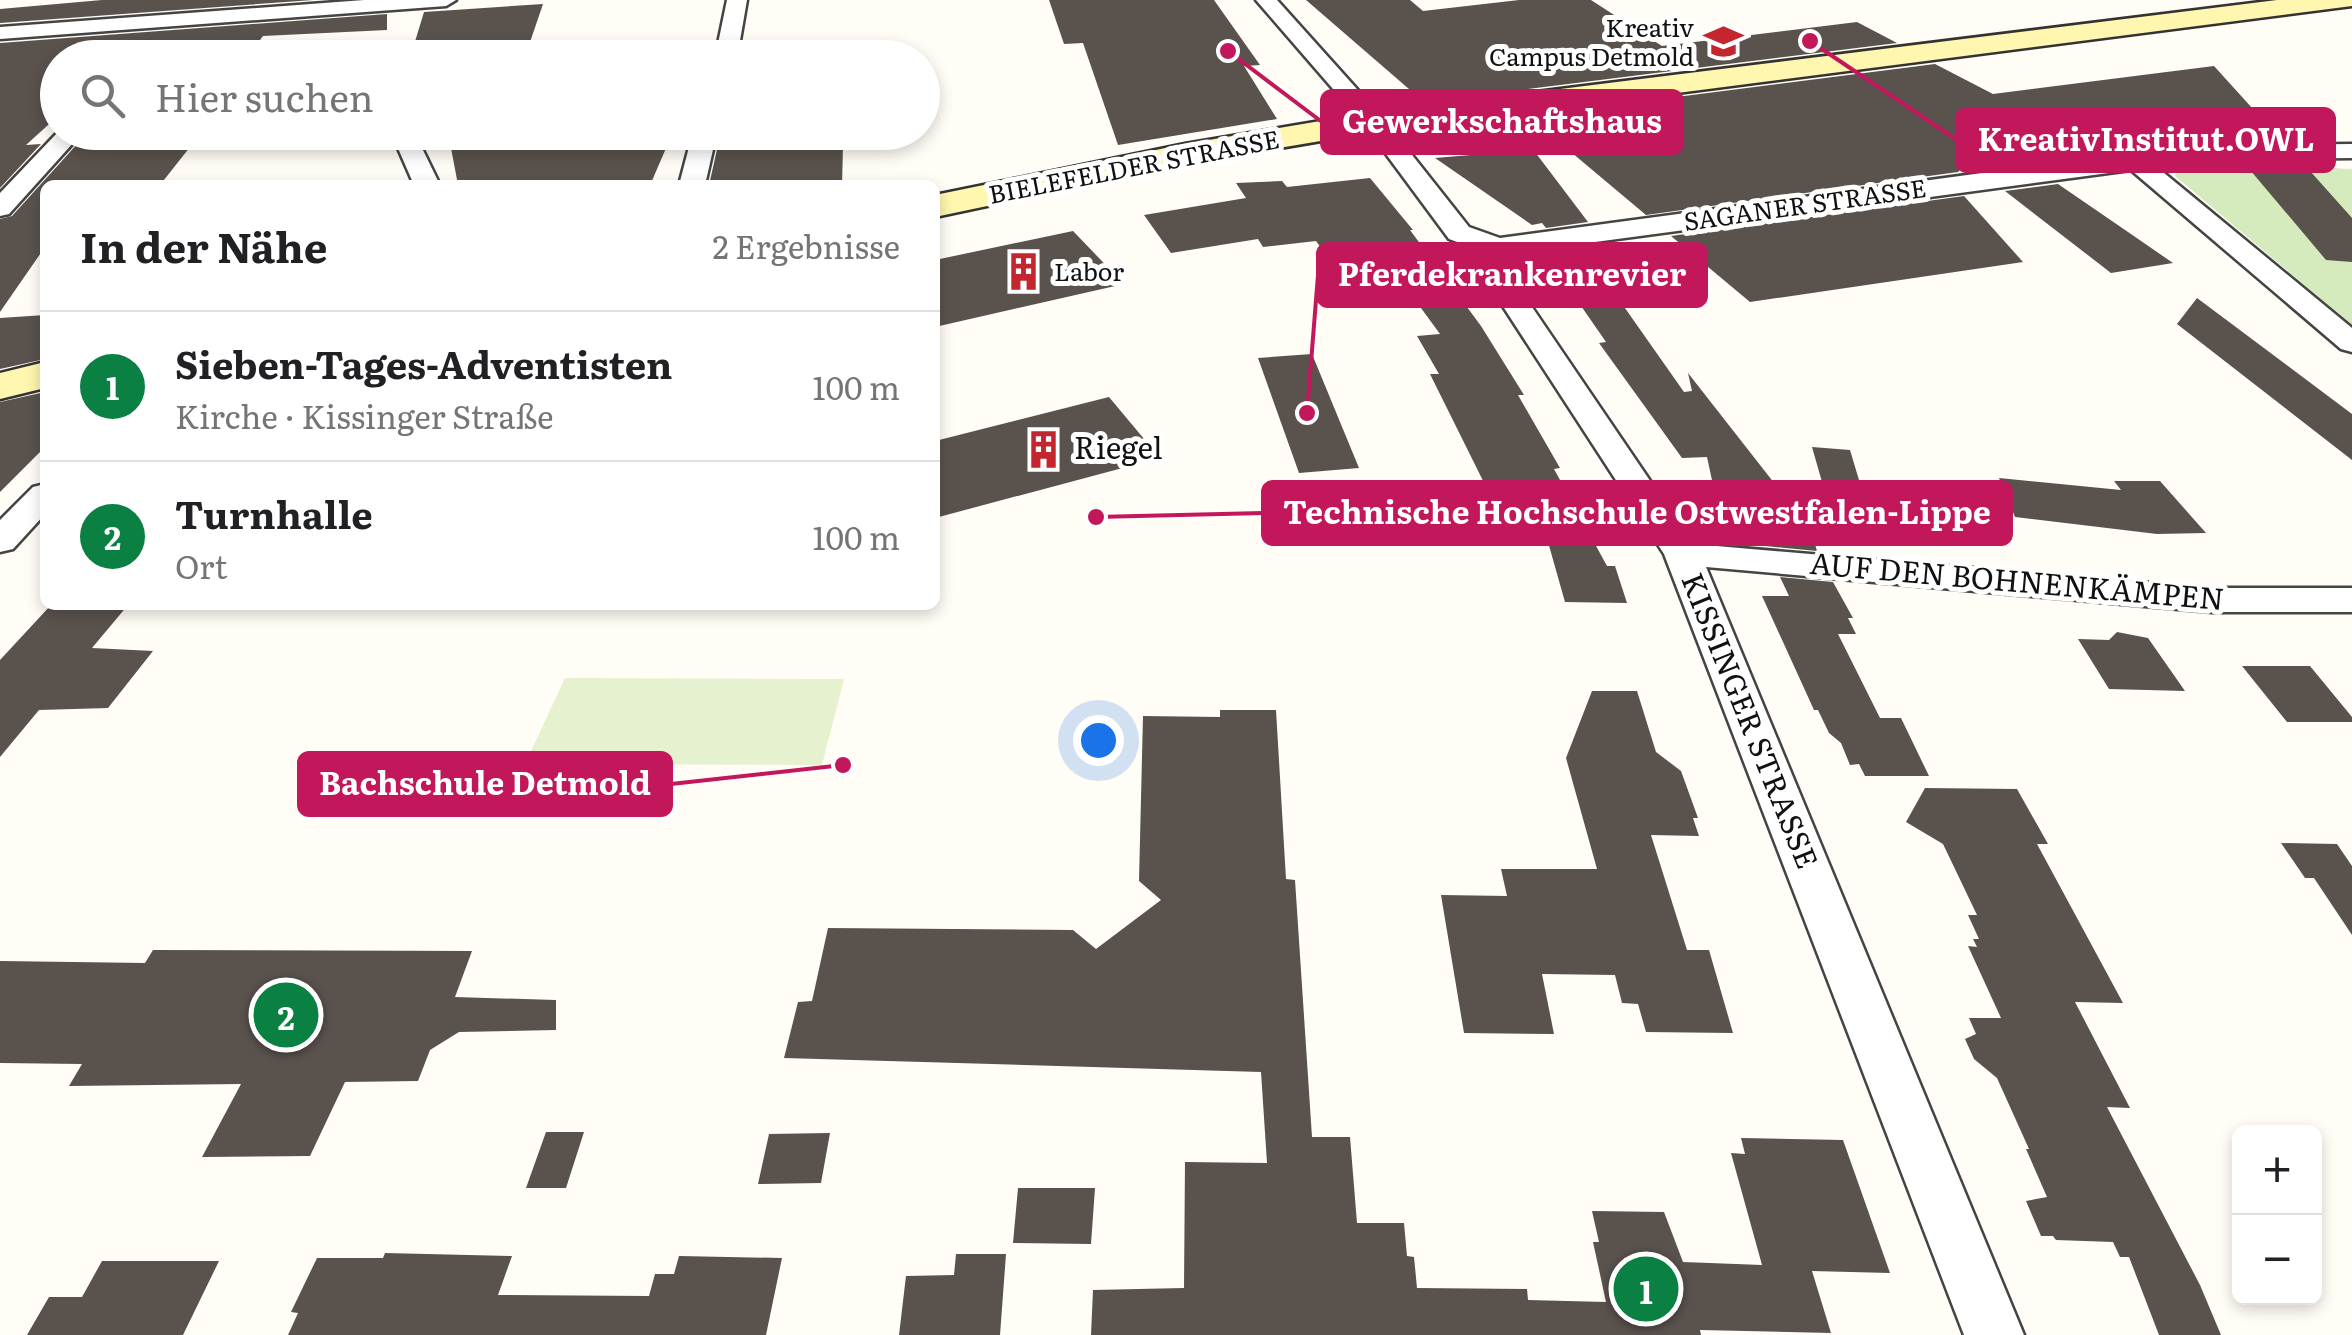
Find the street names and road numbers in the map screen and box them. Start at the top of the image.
street label: BIELEFELDER STRASSE [985,119,1282,212]
street label: SAGANER STRASSE [1681,168,1928,239]
street label: AUF DEN BOHNENKÄMPEN [1808,539,2226,619]
street label: KISSINGER STRASSE [1672,565,1831,874]

